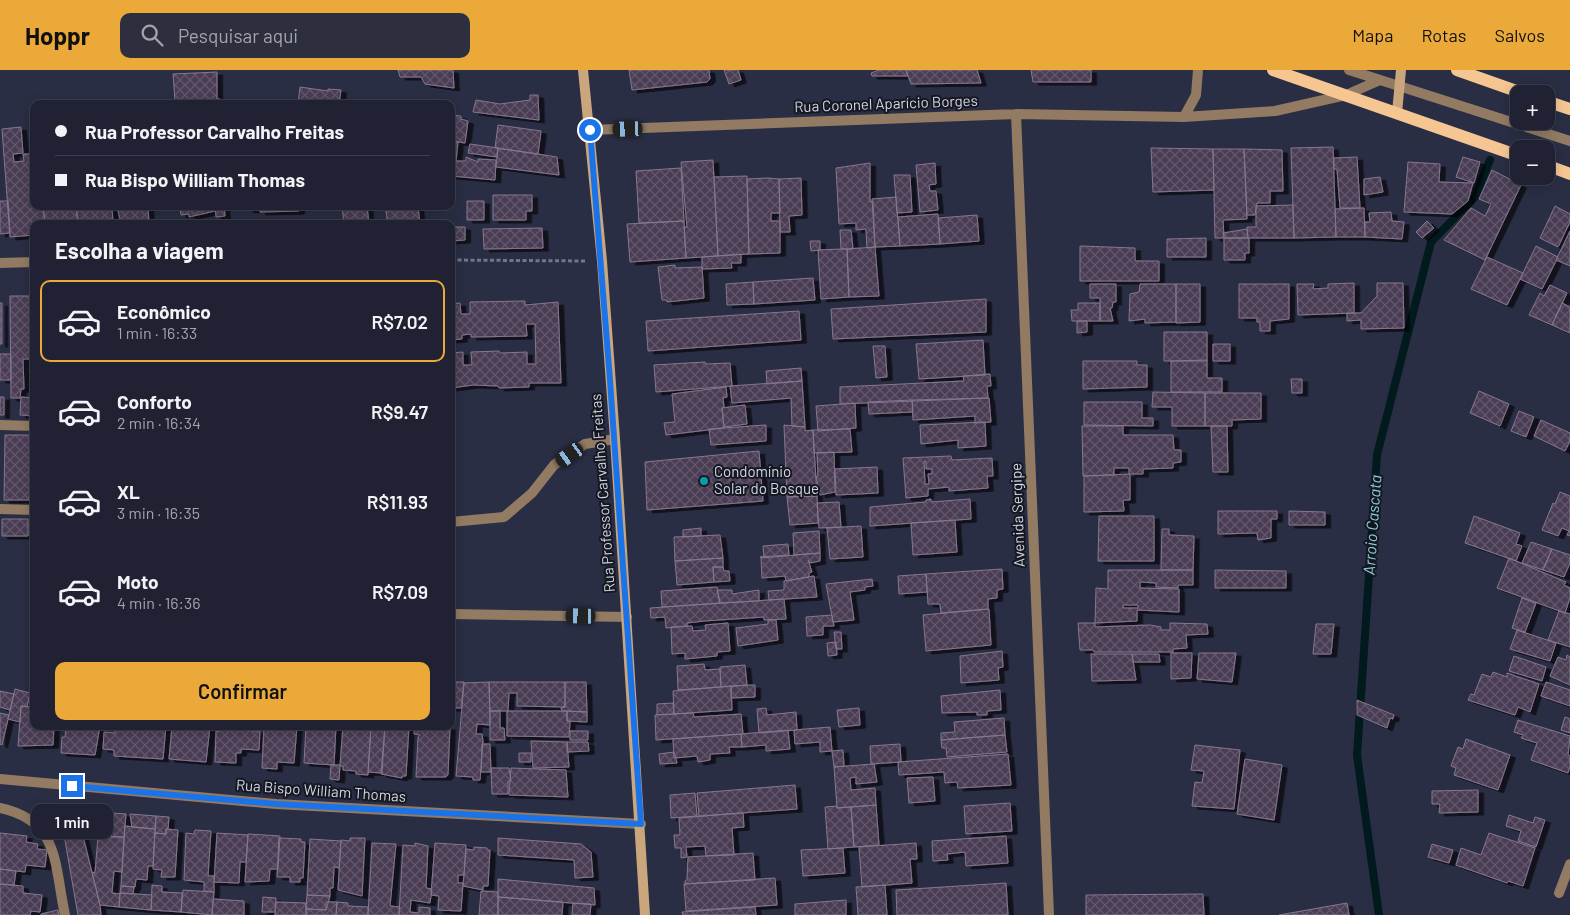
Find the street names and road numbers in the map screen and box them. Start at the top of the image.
street label: Rua Coronel Aparício Borges [794,91,978,115]
street label: Rua Professor Carvalho Freitas [586,393,618,593]
street label: Avenida Sergipe [1006,463,1028,568]
street label: Rua Bispo William Thomas [235,775,407,805]

